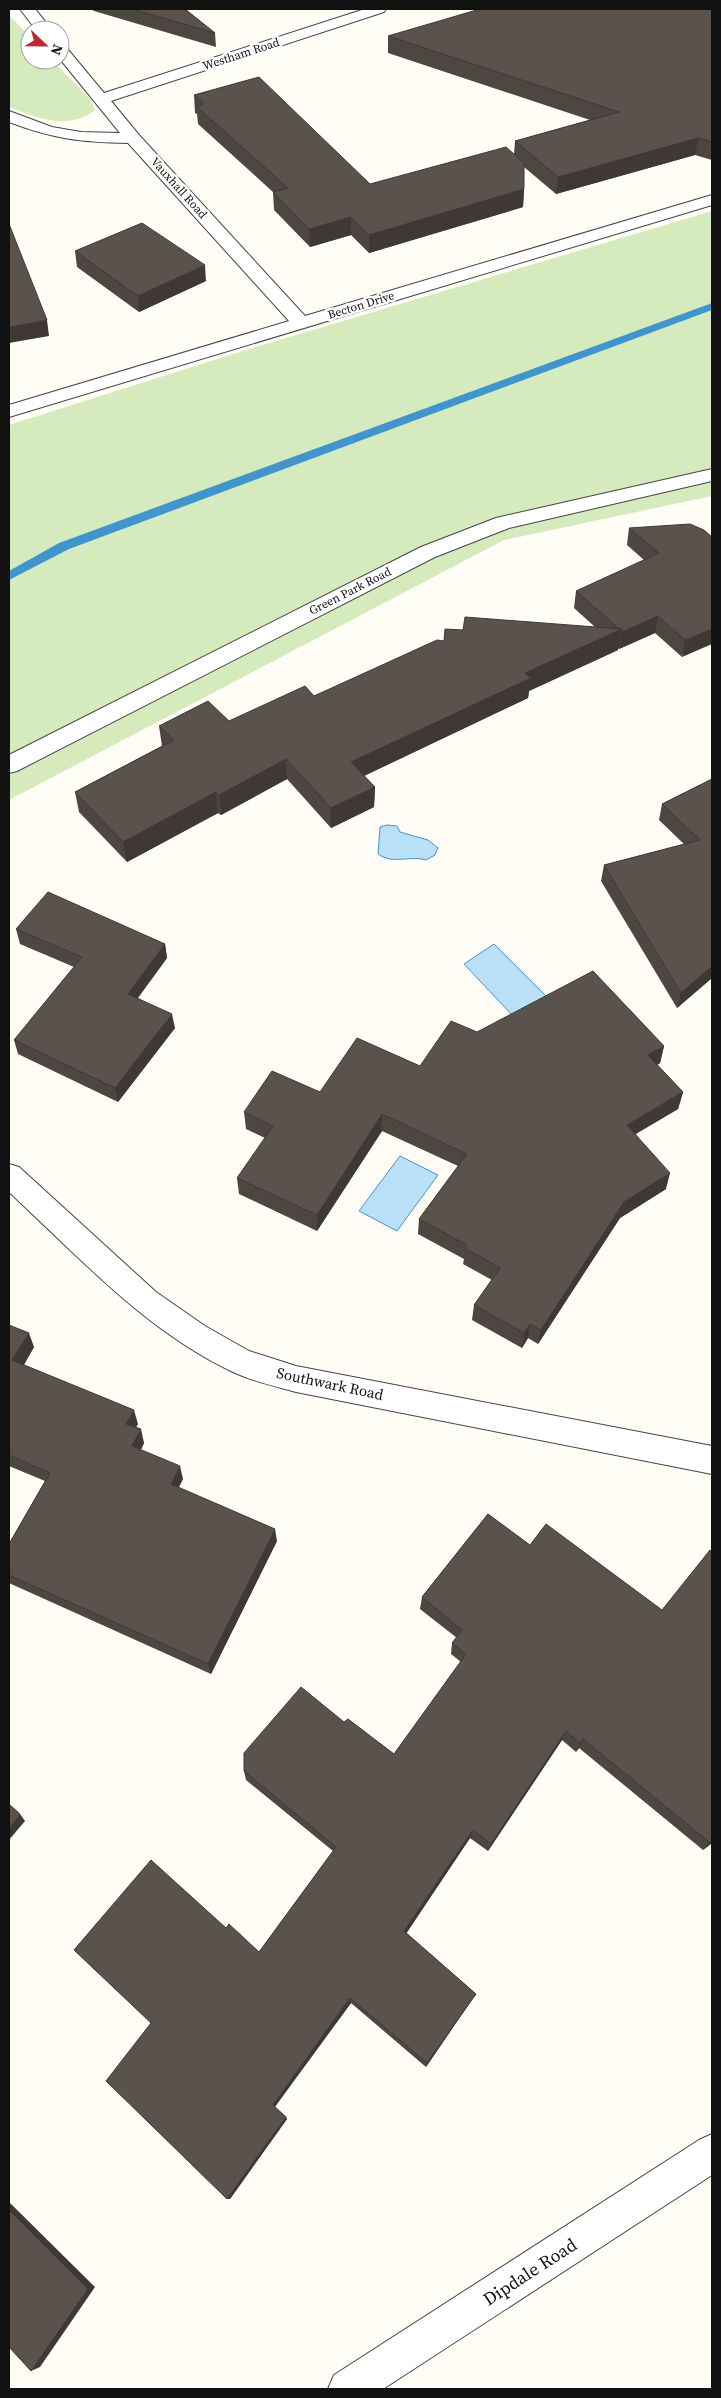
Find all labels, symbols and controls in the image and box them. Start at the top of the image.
north arrow [20,20,70,70]
street label: Westham Road [200,34,282,74]
text: N [46,41,68,58]
street label: Vauxhall Road [147,154,211,222]
street label: Becton Drive [326,287,396,323]
street label: Green Park Road [306,563,394,619]
street label: Southwark Road [275,1362,386,1405]
street label: Dipdale Road [478,2232,581,2311]

